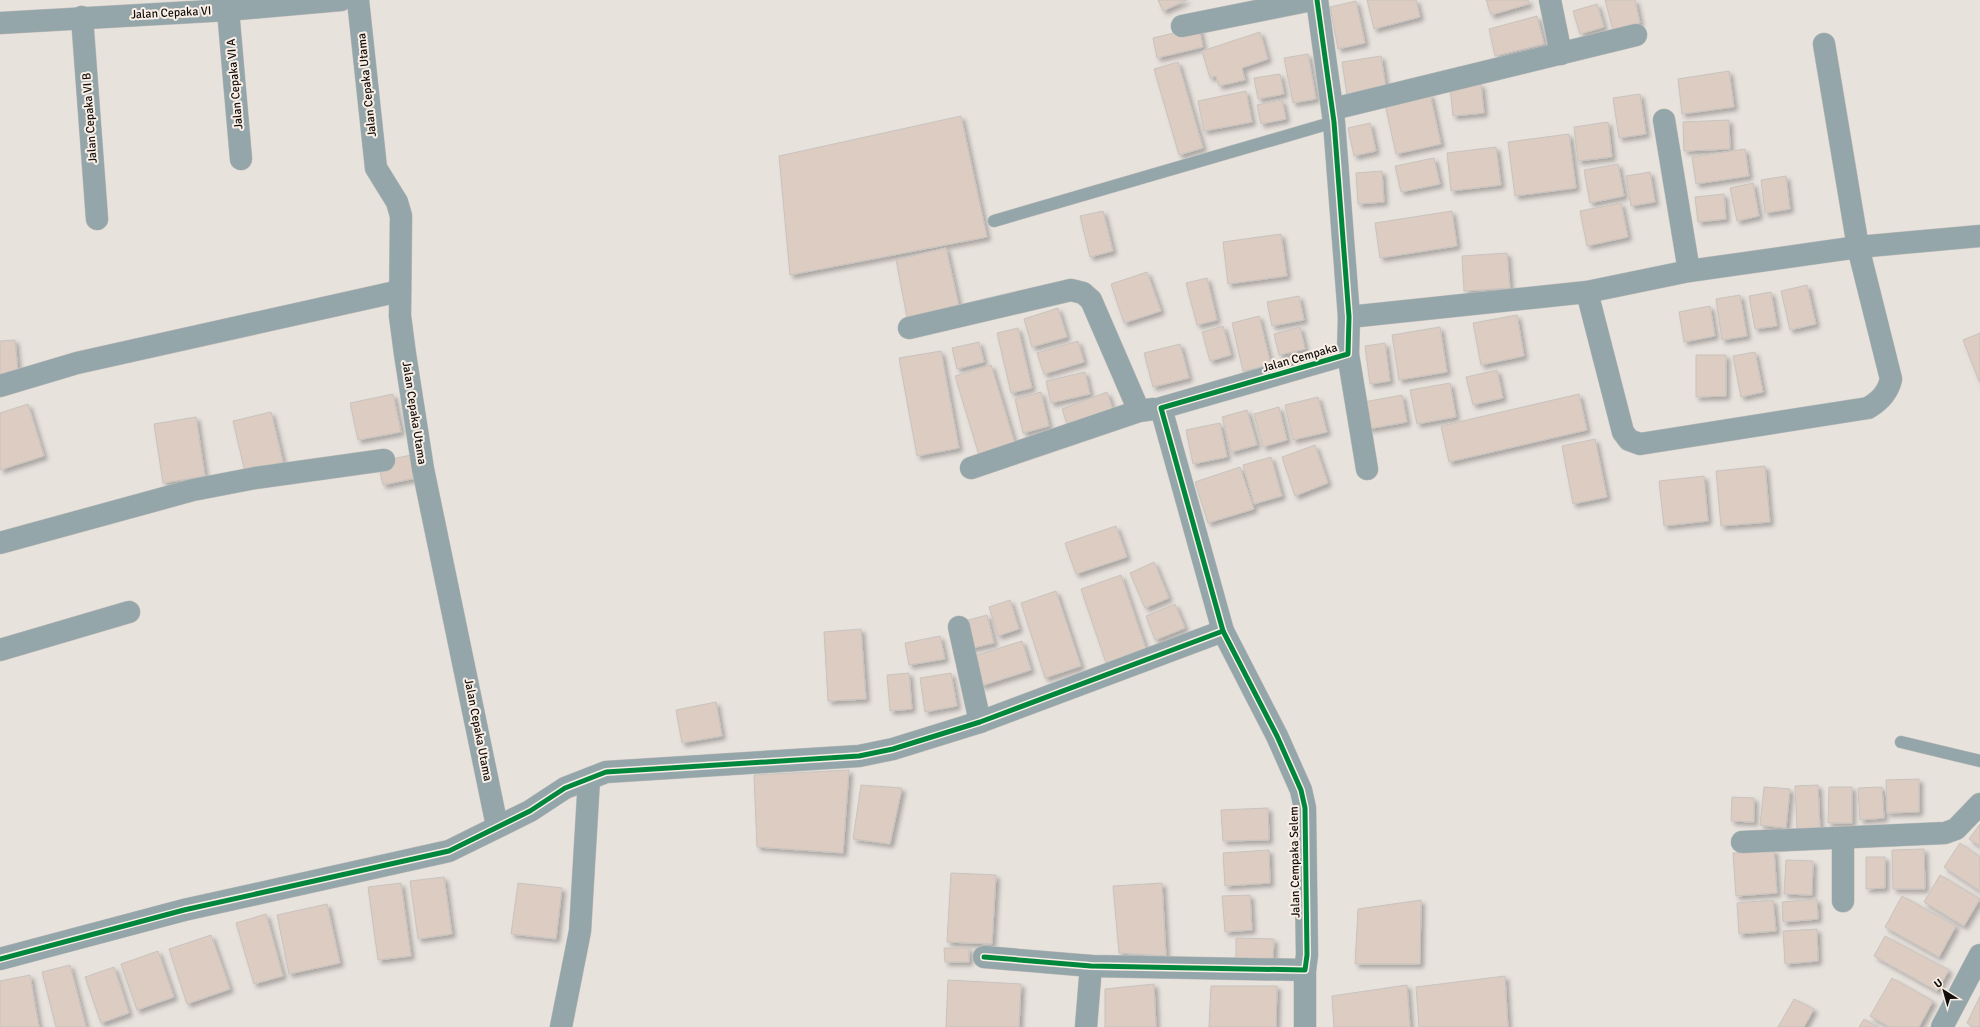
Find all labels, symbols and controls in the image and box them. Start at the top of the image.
street label: Jalan Cepaka VI [130,3,212,23]
street label: Jalan Cepaka Utama [354,32,380,138]
street label: Jalan Cepaka VI A [224,38,246,130]
street label: Jalan Cepaka VI B [79,72,101,164]
street label: Jalan Cempaka [1261,340,1339,376]
street label: Jalan Cepaka Utama [398,360,430,466]
street label: Jalan Cepaka Utama [461,677,495,783]
street label: Jalan Cempaka Selem [1287,806,1303,918]
north arrow [1924,971,1964,1011]
text: U [1931,976,1945,991]

